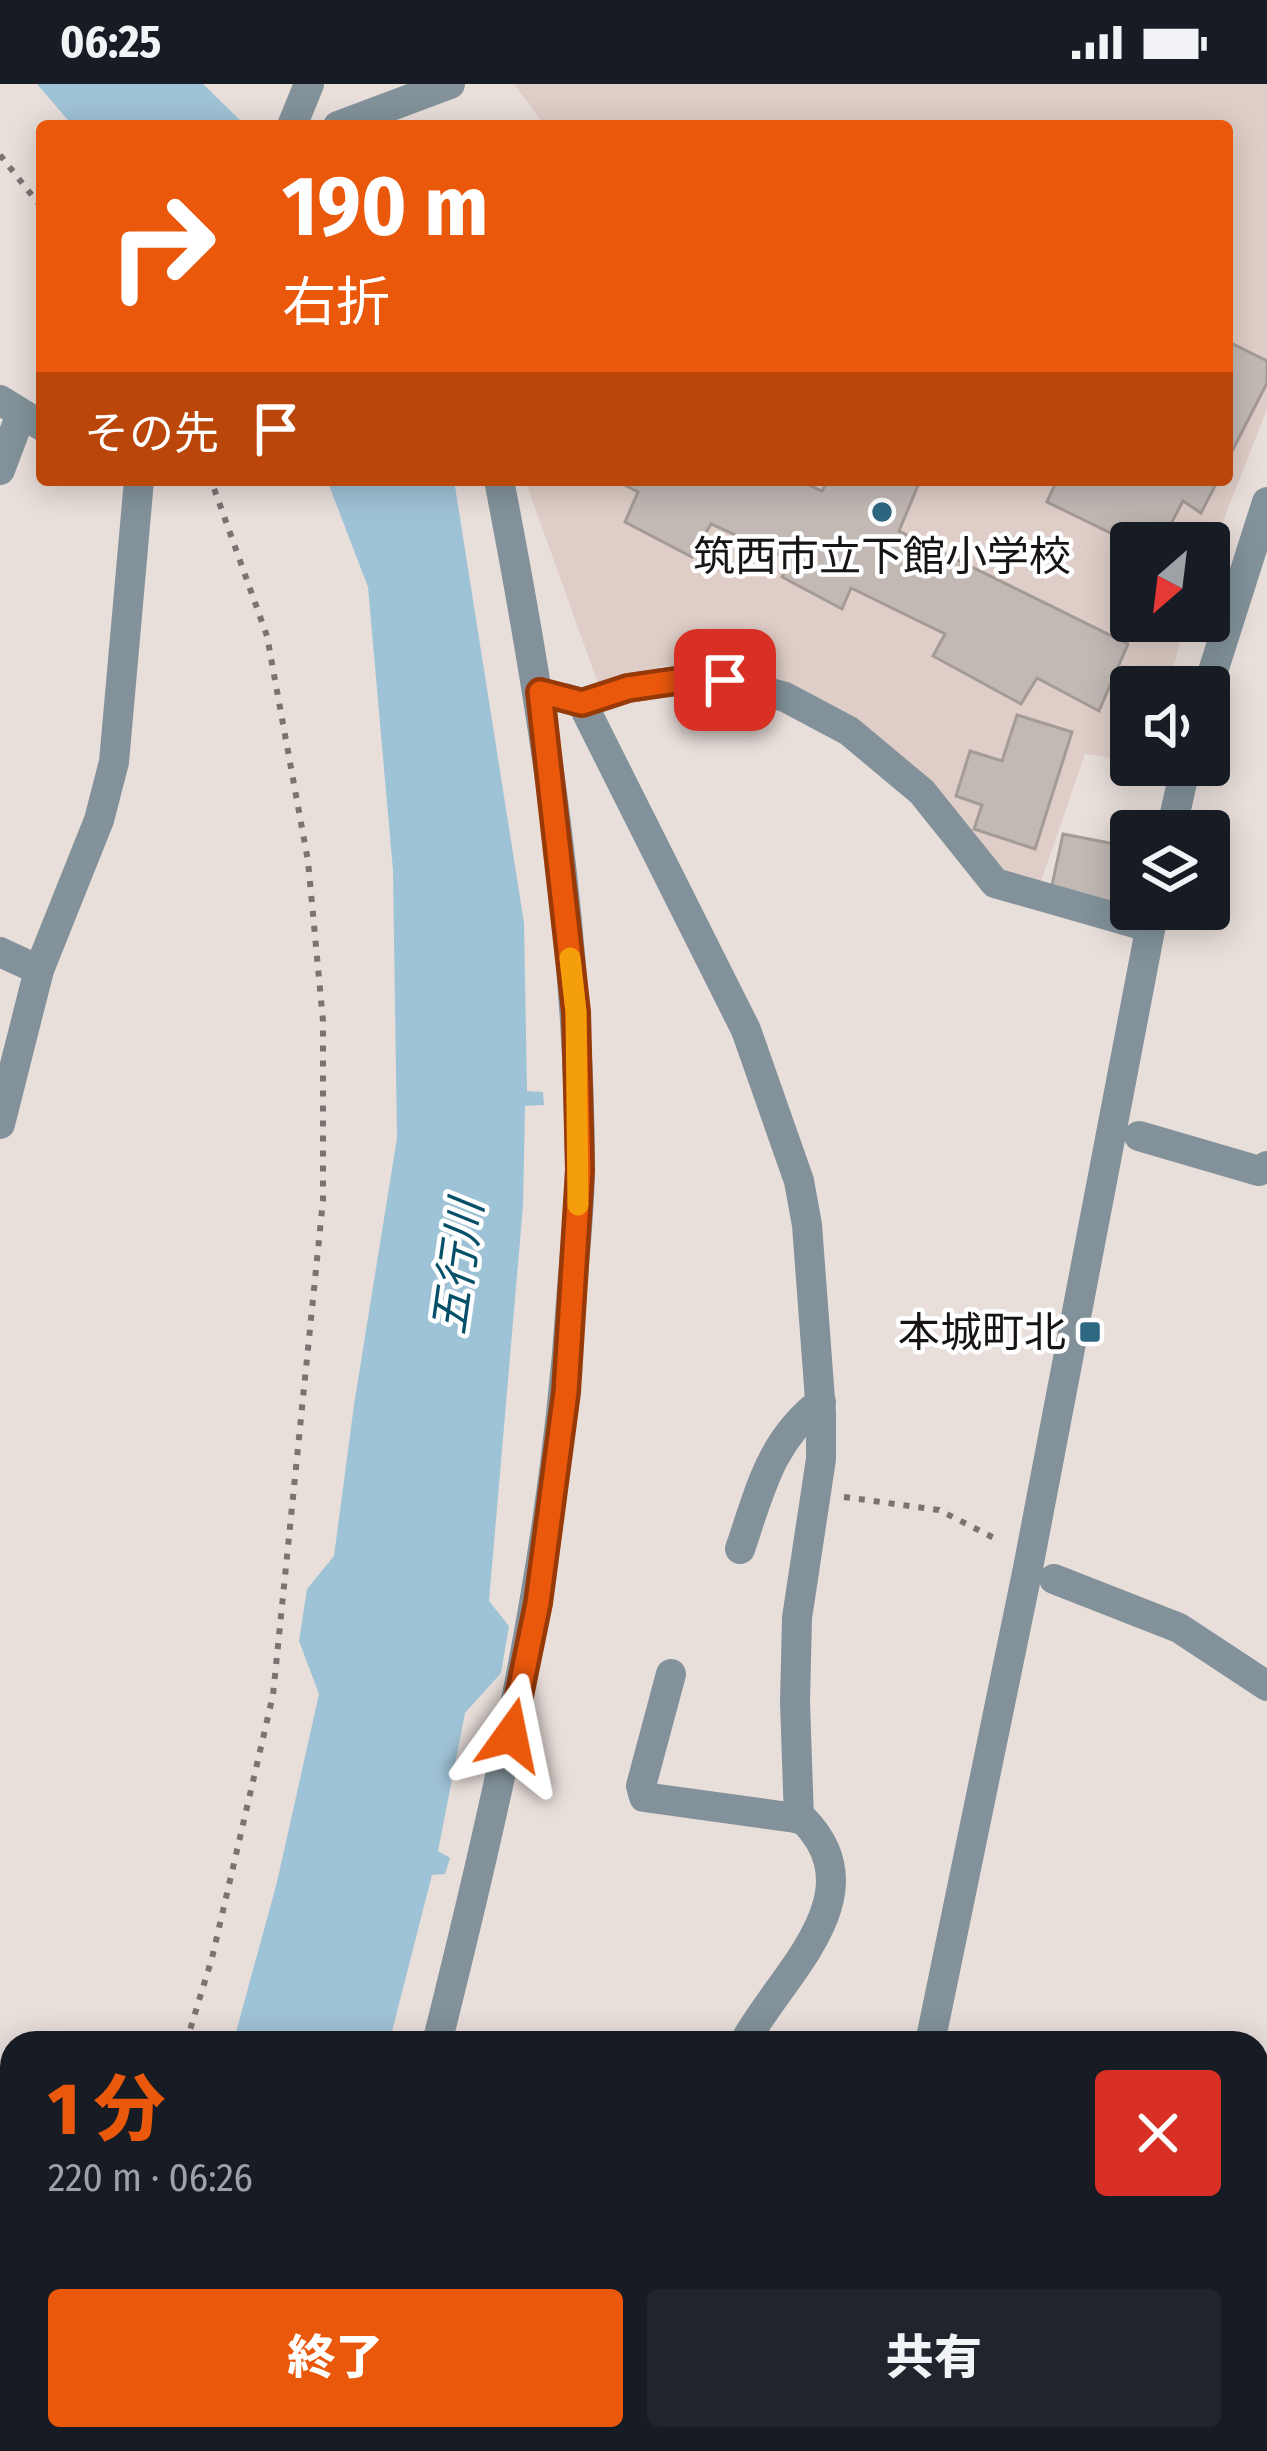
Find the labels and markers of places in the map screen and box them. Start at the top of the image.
marker: 筑西市立下館小学校 [869,499,895,525]
place label: 筑西市立下館小学校 [693,532,1071,582]
pin [674,629,776,731]
place label: 本城町北 [898,1308,1066,1358]
marker: 本城町北 [1077,1319,1103,1345]

